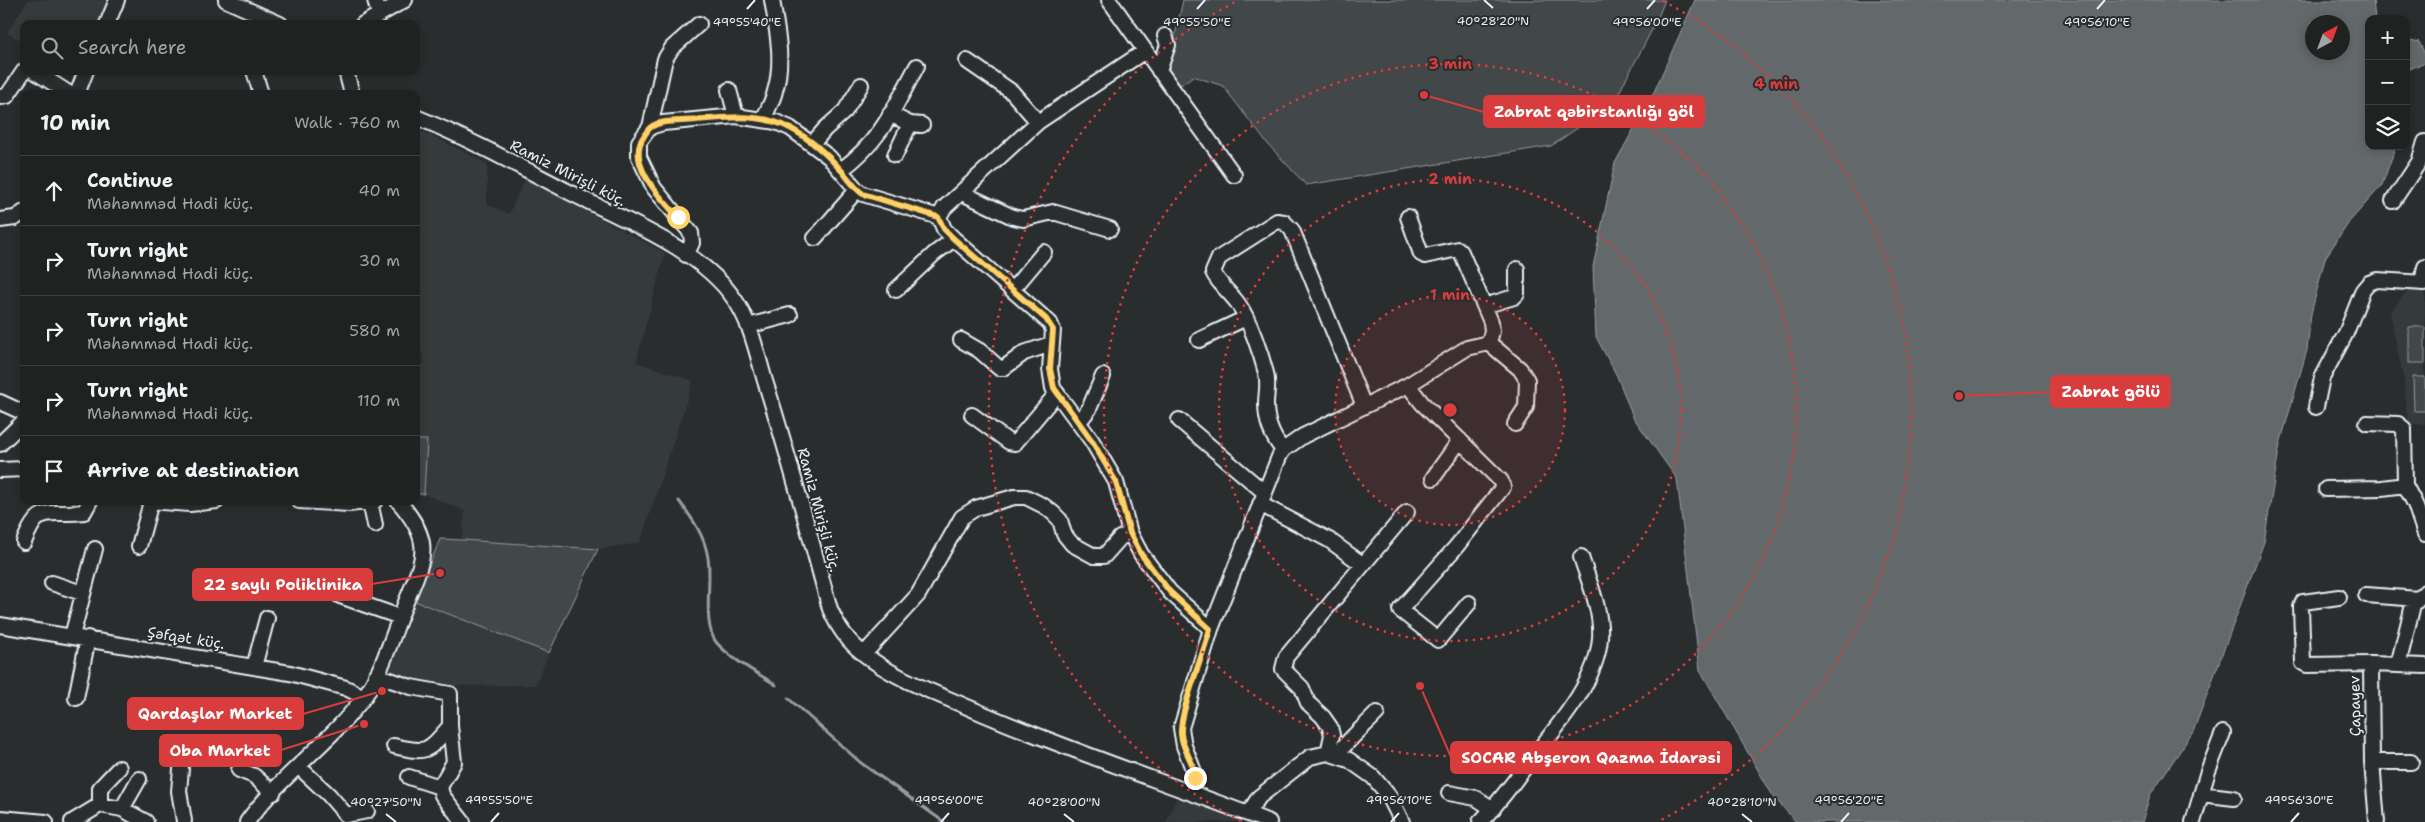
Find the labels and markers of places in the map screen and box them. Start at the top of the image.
callout: Zabrat qəbirstanlığı göl [1484,96,1704,127]
callout: Zabrat gölü [2051,376,2170,407]
centre of rings [1441,401,1459,419]
callout: 22 saylı Poliklinika [193,569,372,600]
callout: Qardaşlar Market [128,698,303,729]
callout: Oba Market [160,735,281,766]
callout: SOCAR Abşeron Qazma İdarəsi [1451,742,1731,773]

